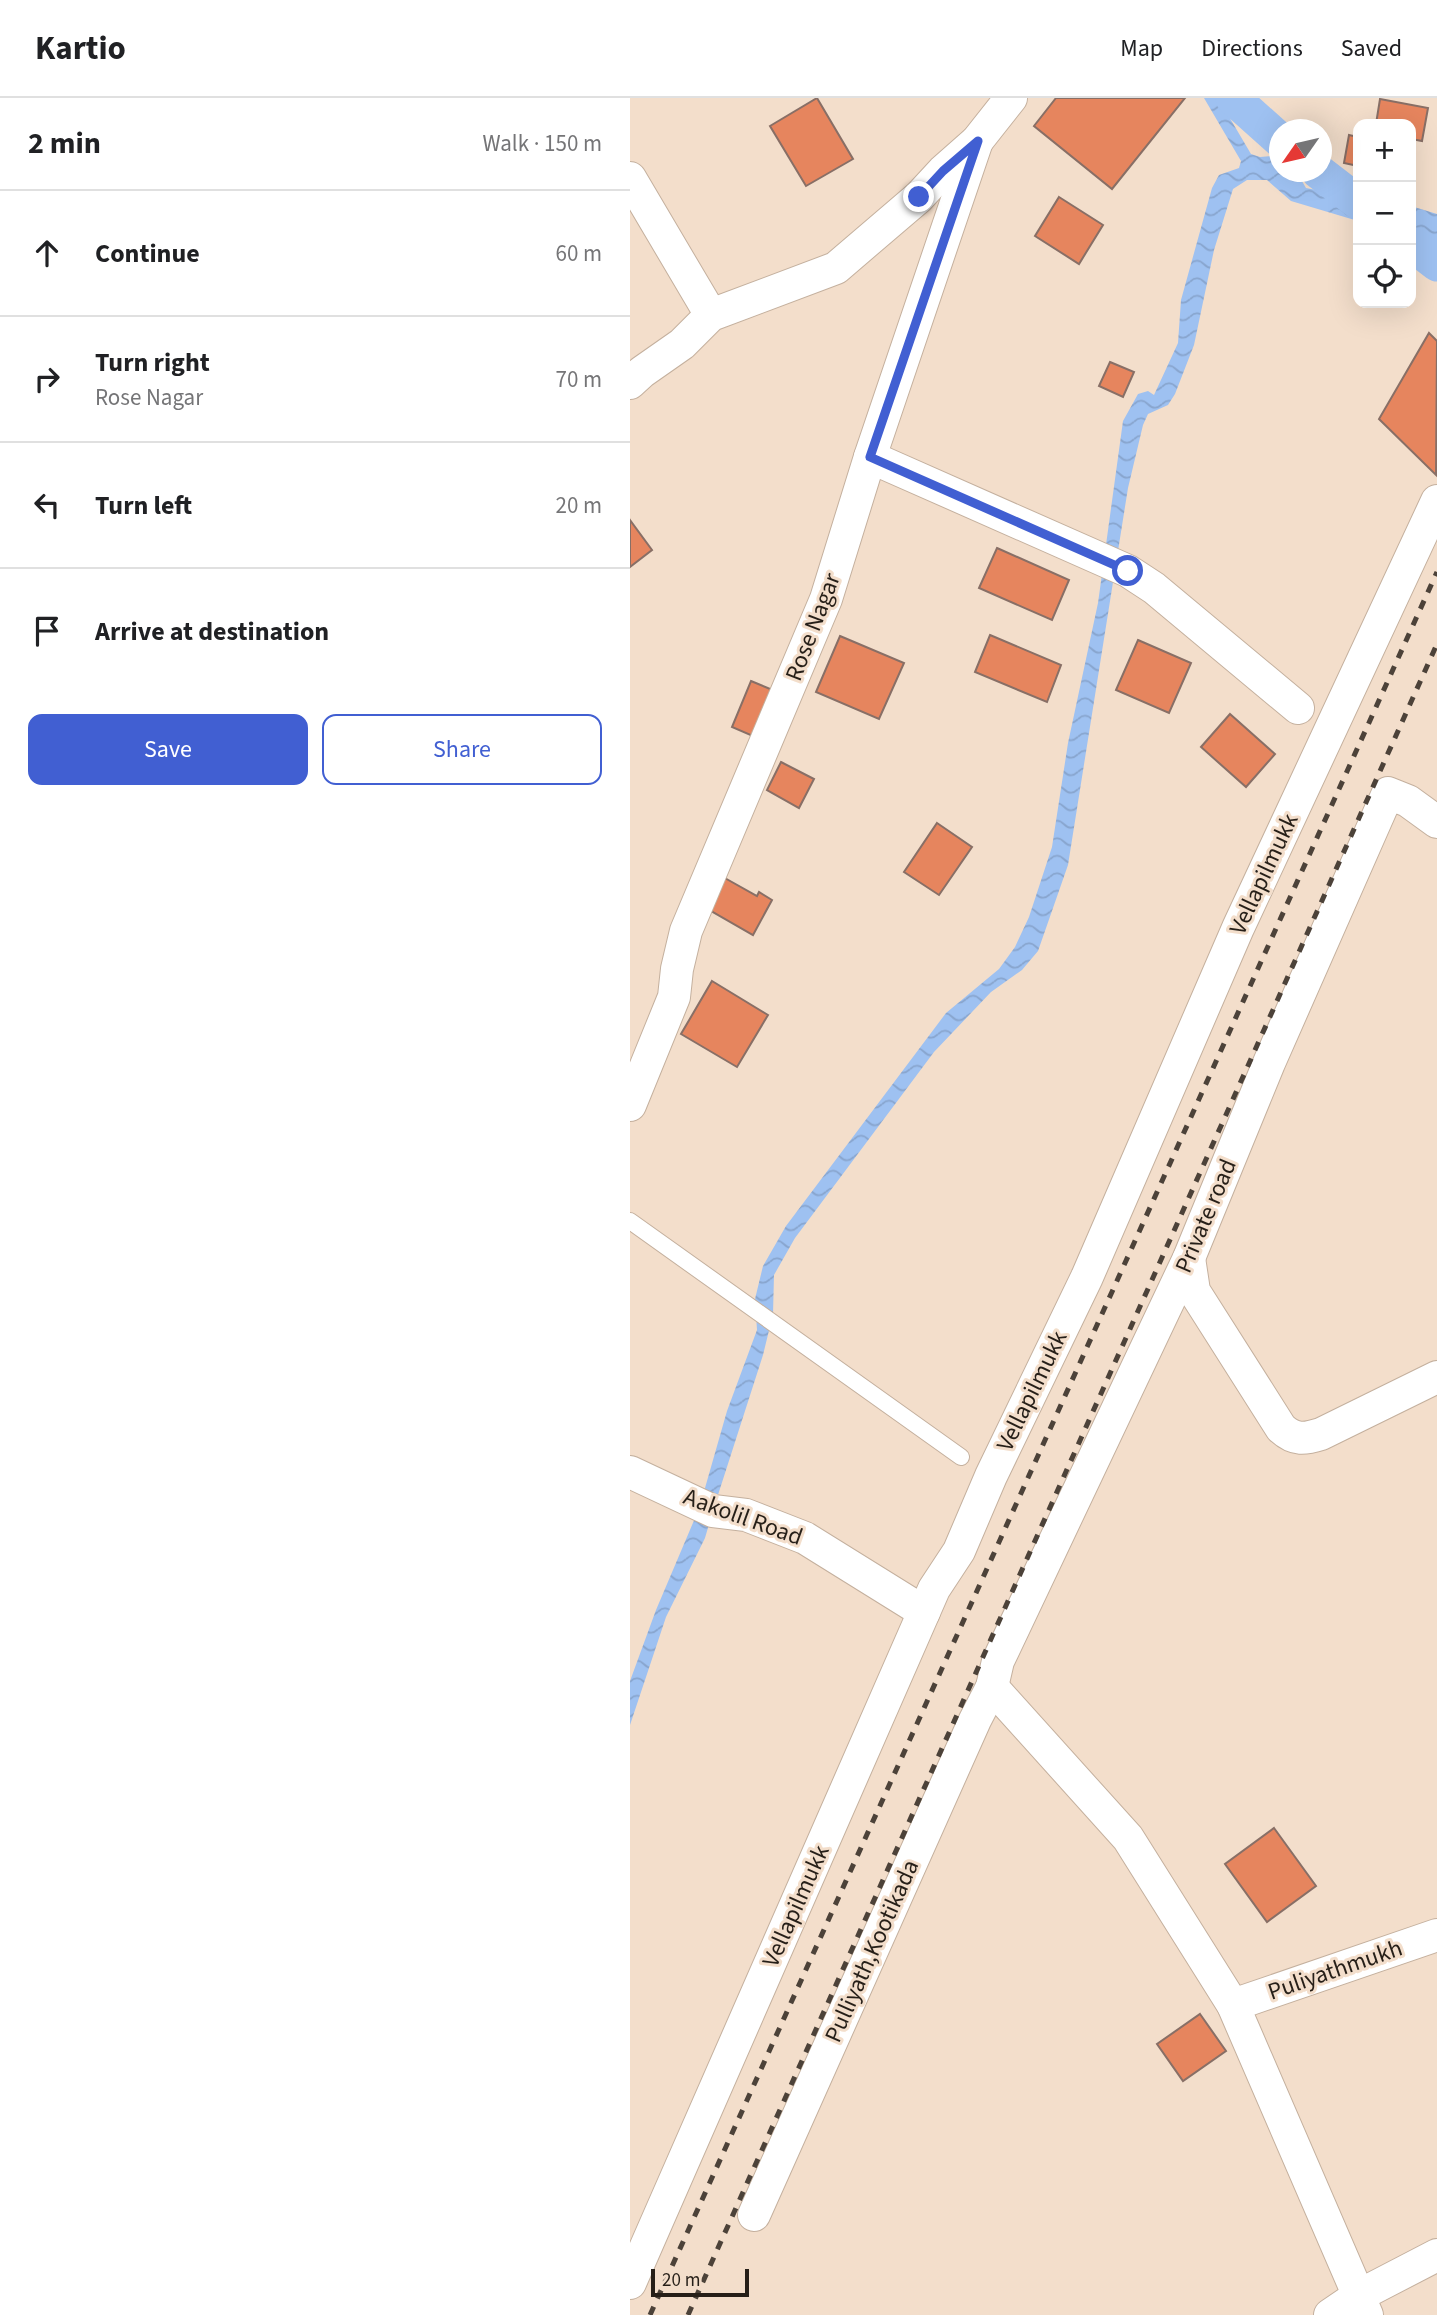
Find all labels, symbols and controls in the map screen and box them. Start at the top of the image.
text: Kartio [35,25,126,72]
text: Map [1120,31,1163,66]
text: Directions [1201,31,1303,66]
text: Saved [1341,31,1402,66]
north arrow [1269,119,1332,182]
map controls [1353,119,1416,308]
button: + [1353,119,1416,182]
text: 2 min [28,122,101,165]
text: Walk · 150 m [483,127,602,160]
route end [903,181,934,212]
button: − [1353,182,1416,245]
icon: ahead [28,234,66,272]
text: Continue [95,235,200,272]
text: 60 m [555,237,602,270]
button: locate [1353,245,1416,308]
text: Turn right [95,344,210,381]
icon: right [28,360,66,398]
text: 70 m [555,363,602,396]
text: Rose Nagar [95,381,203,414]
icon: left [28,486,66,524]
text: Turn left [95,487,192,524]
text: 20 m [555,489,602,522]
route start [1112,555,1143,586]
street label: Rose Nagar [776,567,850,686]
icon: arrive [28,612,66,650]
text: Arrive at destination [95,613,329,650]
button: Save [28,714,308,785]
button: Share [322,714,602,785]
street label: Vellapilmukk [1221,807,1307,940]
street label: Private road [1166,1153,1246,1279]
street label: Vellapilmukk [988,1325,1076,1457]
street label: Aakolil Road [678,1479,808,1555]
street label: Vellapilmukk [754,1839,839,1973]
street label: Pulliyath,Kootikada [816,1854,928,2048]
street label: Puliyathmukh [1263,1931,1407,2009]
scale bar [651,2266,749,2298]
text: 20 m [662,2267,700,2294]

